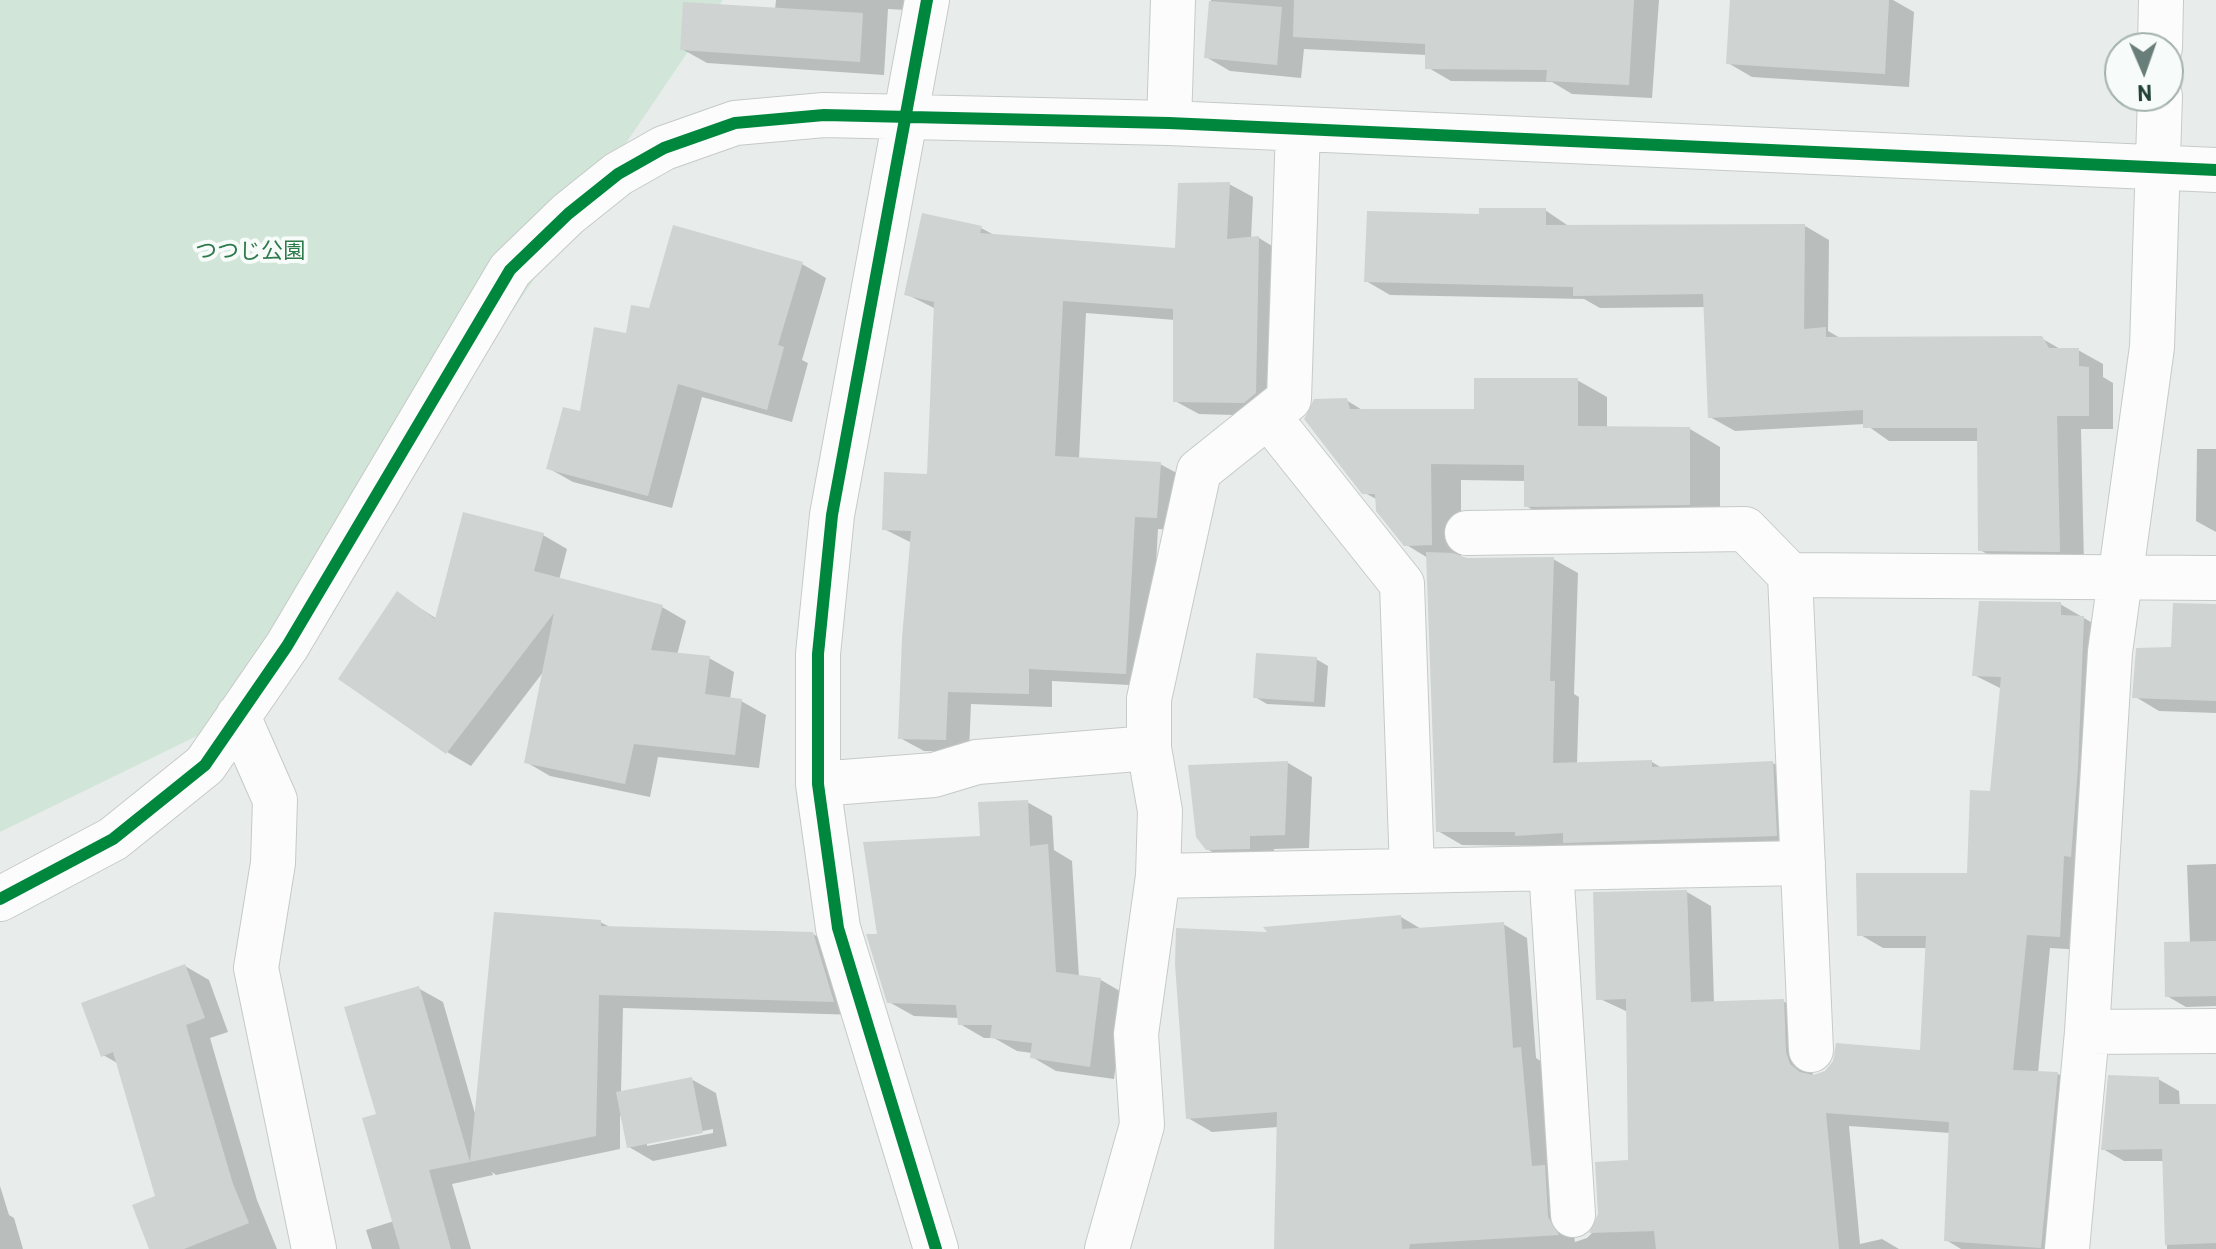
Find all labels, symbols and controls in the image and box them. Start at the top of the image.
north arrow [2104,32,2184,112]
text: N [2137,81,2153,107]
park label: つつじ公園 [195,238,305,264]

